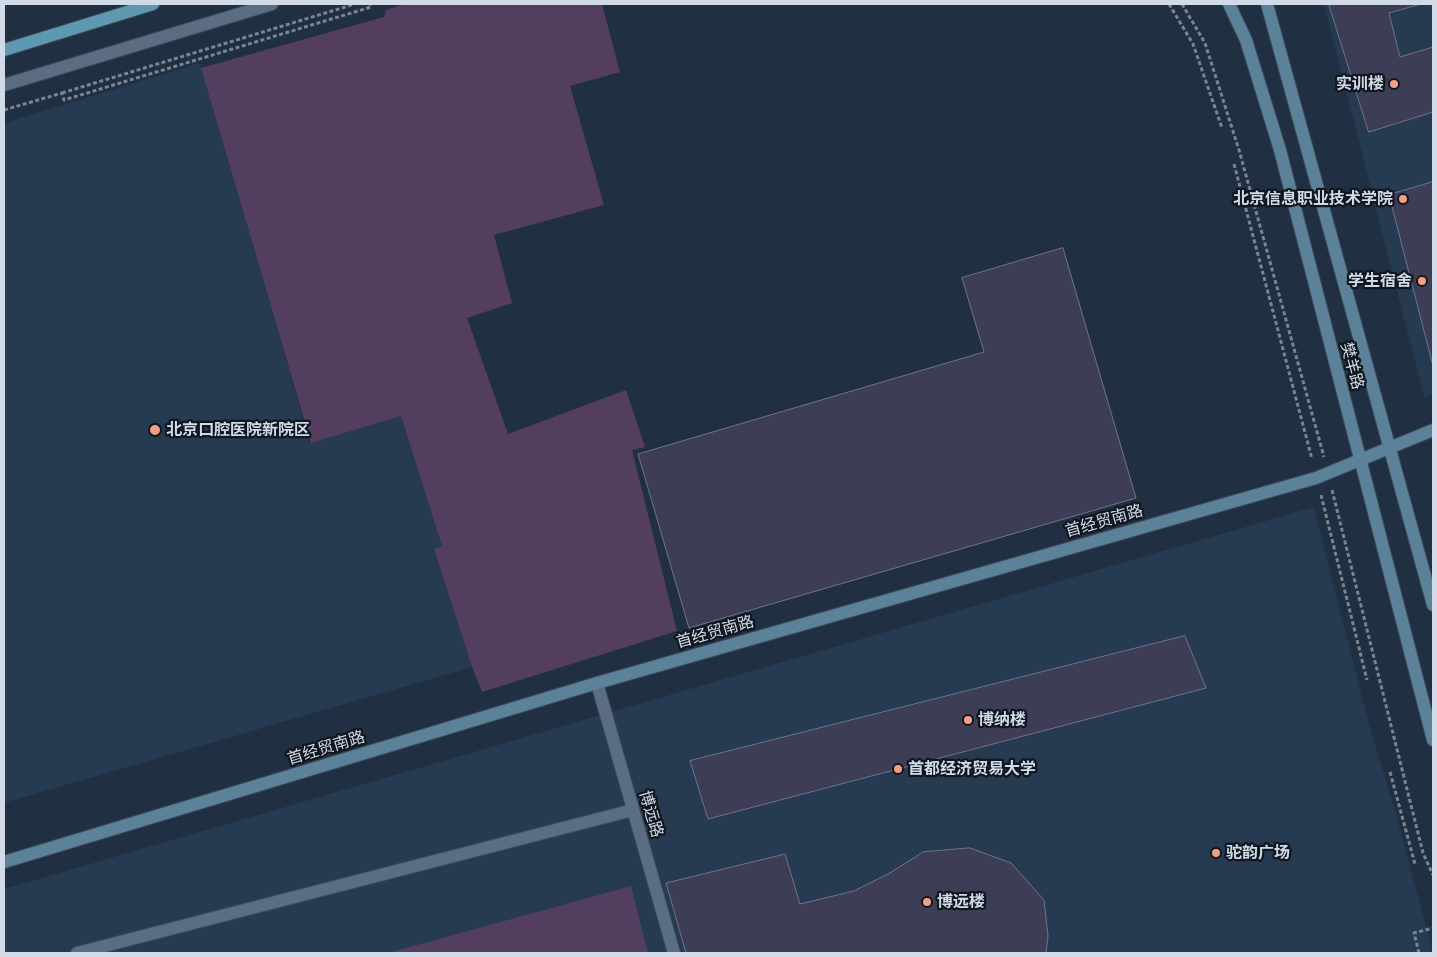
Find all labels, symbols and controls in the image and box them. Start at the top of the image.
place label: 实训楼 [1336,74,1384,94]
marker: 实训楼 [1388,78,1400,90]
place label: 北京信息职业技术学院 [1233,189,1393,209]
marker: 北京信息职业技术学院 [1397,193,1409,205]
place label: 学生宿舍 [1348,271,1412,291]
marker: 学生宿舍 [1416,275,1428,287]
street label: 樊羊路 [1337,340,1367,392]
place label: 北京口腔医院新院区 [166,420,310,440]
marker: 北京口腔医院新院区 [148,423,162,437]
street label: 首经贸南路 [1063,501,1145,541]
street label: 首经贸南路 [674,612,756,652]
place label: 博纳楼 [978,710,1026,730]
marker: 博纳楼 [962,714,974,726]
street label: 首经贸南路 [285,727,367,769]
place label: 首都经济贸易大学 [908,759,1036,779]
marker: 首都经济贸易大学 [892,763,904,775]
street label: 博远路 [635,788,667,840]
place label: 驼韵广场 [1226,843,1290,863]
marker: 驼韵广场 [1210,847,1222,859]
place label: 博远楼 [937,892,985,912]
marker: 博远楼 [921,896,933,908]

